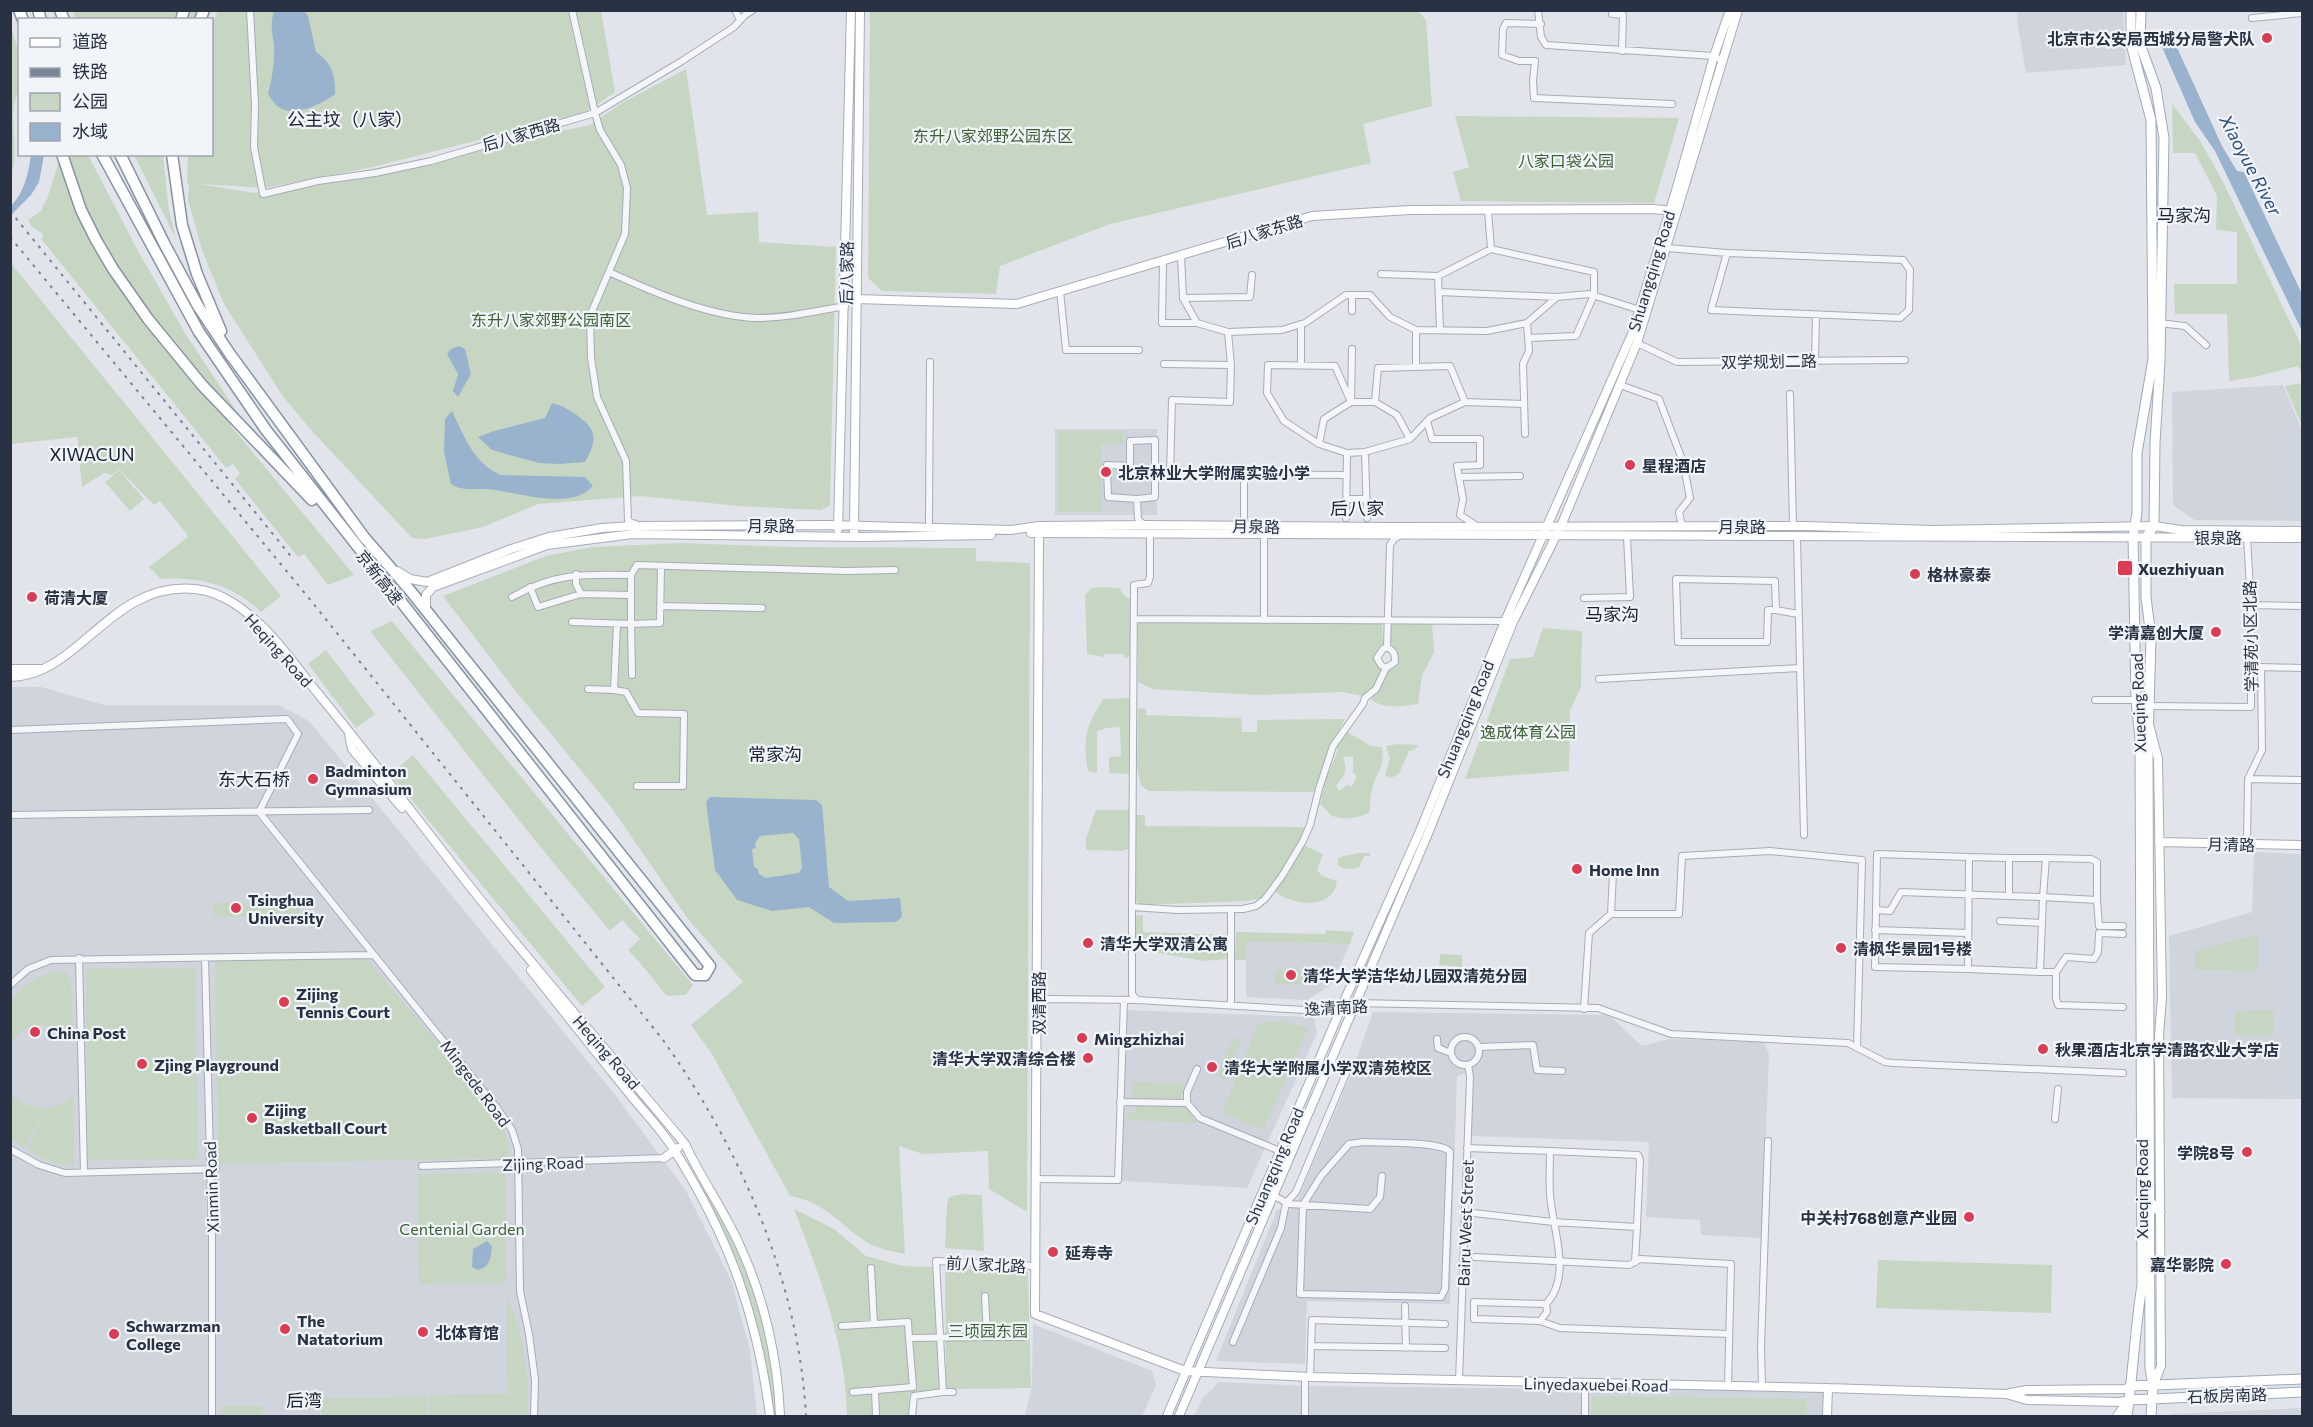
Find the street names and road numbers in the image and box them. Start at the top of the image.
street label: 后八家西路 [480,114,562,154]
street label: Shuangqing Road [1624,208,1678,334]
street label: 后八家东路 [1223,210,1305,252]
street label: 后八家路 [836,241,856,305]
street label: 双学规划二路 [1721,351,1817,371]
street label: 月泉路 [747,516,795,535]
street label: 月泉路 [1232,516,1280,536]
street label: 月泉路 [1718,517,1766,536]
street label: 银泉路 [2194,528,2242,547]
street label: 京新高速 [353,546,407,608]
street label: 学清苑小区北路 [2240,580,2260,692]
street label: Heqing Road [241,609,317,691]
street label: Xueqing Road [2127,653,2149,753]
street label: Shuangqing Road [1433,657,1497,781]
street label: 月清路 [2207,834,2255,854]
street label: 双清西路 [1029,971,1048,1035]
street label: 逸清南路 [1304,996,1368,1018]
street label: Heqing Road [570,1011,644,1093]
street label: Mingede Road [437,1036,515,1130]
street label: Shuangqing Road [1241,1105,1307,1227]
street label: Xueqing Road [2132,1139,2151,1239]
street label: Xinmin Road [200,1141,222,1233]
street label: Zijing Road [502,1152,584,1174]
street label: Bairu West Street [1453,1159,1477,1287]
street label: 前八家北路 [946,1252,1026,1276]
street label: Linyedaxuebei Road [1524,1373,1668,1395]
street label: 石板房南路 [2187,1384,2267,1406]

